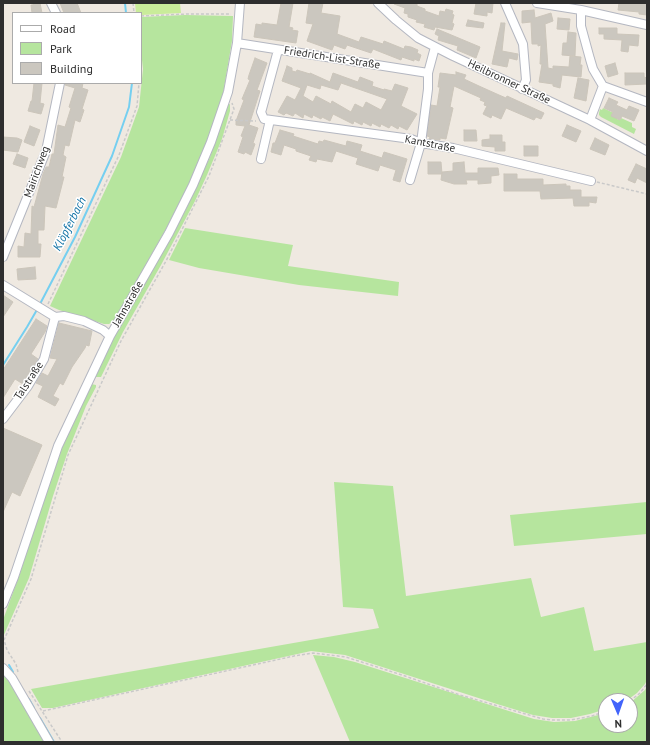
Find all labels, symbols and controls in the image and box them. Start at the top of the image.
legend [12,12,142,84]
text: Road [50,21,75,36]
text: Park [50,41,72,56]
street label: Friedrich-List-Straße [283,44,381,72]
street label: Heilbronner Straße [465,57,553,107]
text: Building [50,61,93,76]
street label: Kantstraße [404,133,456,155]
street label: Mairichweg [22,144,52,200]
water label: Klöpferbach [50,195,90,253]
street label: Jahnstraße [110,279,146,329]
street label: Talstraße [12,359,46,403]
north arrow [598,693,638,733]
text: N [615,717,622,731]

